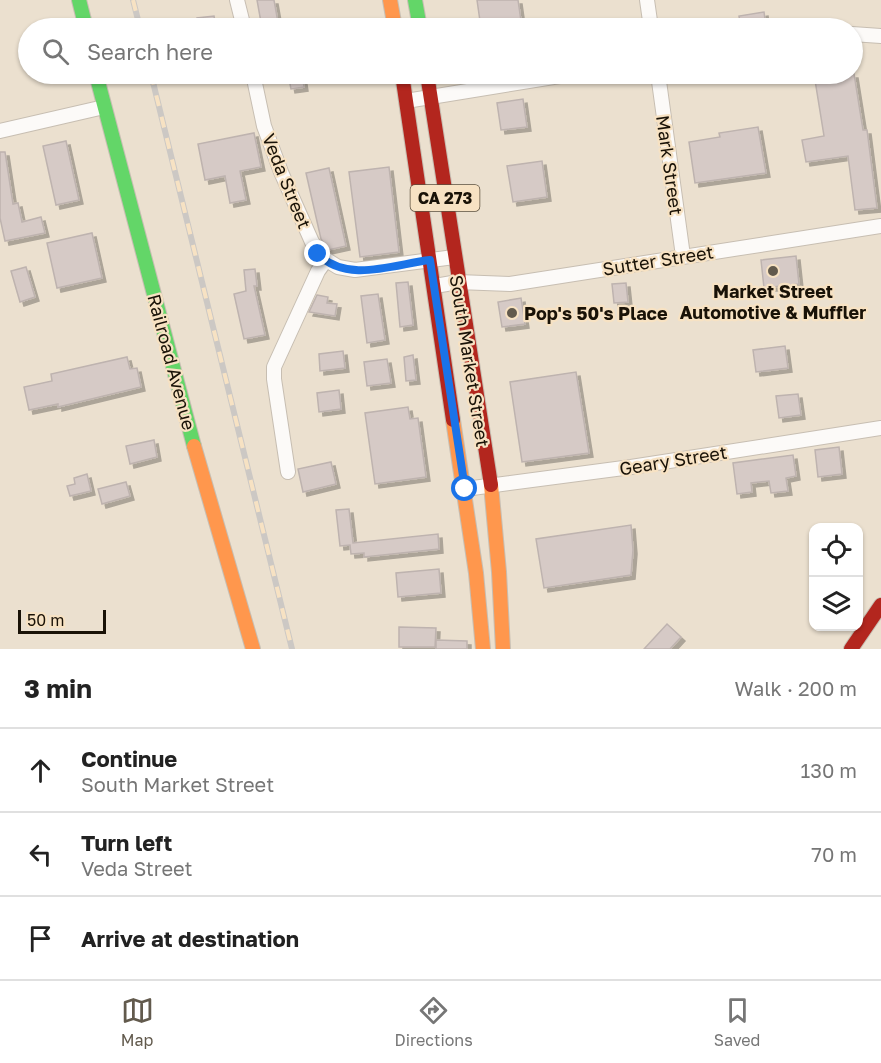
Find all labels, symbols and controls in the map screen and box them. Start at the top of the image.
search box [18,18,863,84]
icon: search [39,35,72,68]
text: Search here [87,38,213,65]
street label: Mark Street [652,114,688,216]
street label: Veda Street [258,130,316,232]
road number: CA 273 [410,185,480,211]
route end [304,240,330,266]
street label: Sutter Street [601,240,715,280]
marker: Market Street Automotive & Muffler [766,264,780,278]
street label: South Market Street [446,273,494,449]
place label: Market Street Automotive & Muffler [680,280,866,323]
street label: Railroad Avenue [143,292,201,432]
place label: Pop's 50's Place [524,302,668,324]
marker: Pop's 50's Place [505,306,519,320]
street label: Geary Street [618,441,728,479]
route start [451,475,477,501]
map controls [809,523,863,631]
button: locate [809,523,863,577]
button: layers [809,577,863,631]
scale bar [18,607,106,634]
text: 50 m [27,610,64,630]
text: 3 min [24,673,92,704]
text: Walk · 200 m [735,676,857,700]
text: Continue [81,745,177,772]
icon: ahead [24,754,57,787]
text: 130 m [801,758,857,782]
text: South Market Street [81,772,274,796]
text: Turn left [81,829,172,856]
icon: left [24,838,57,871]
text: 70 m [811,842,857,866]
text: Veda Street [81,856,193,880]
icon: arrive [24,922,57,955]
text: Arrive at destination [81,925,299,952]
tab: Map [121,994,154,1050]
tab: Directions [395,994,473,1050]
tab: Saved [714,994,760,1050]

